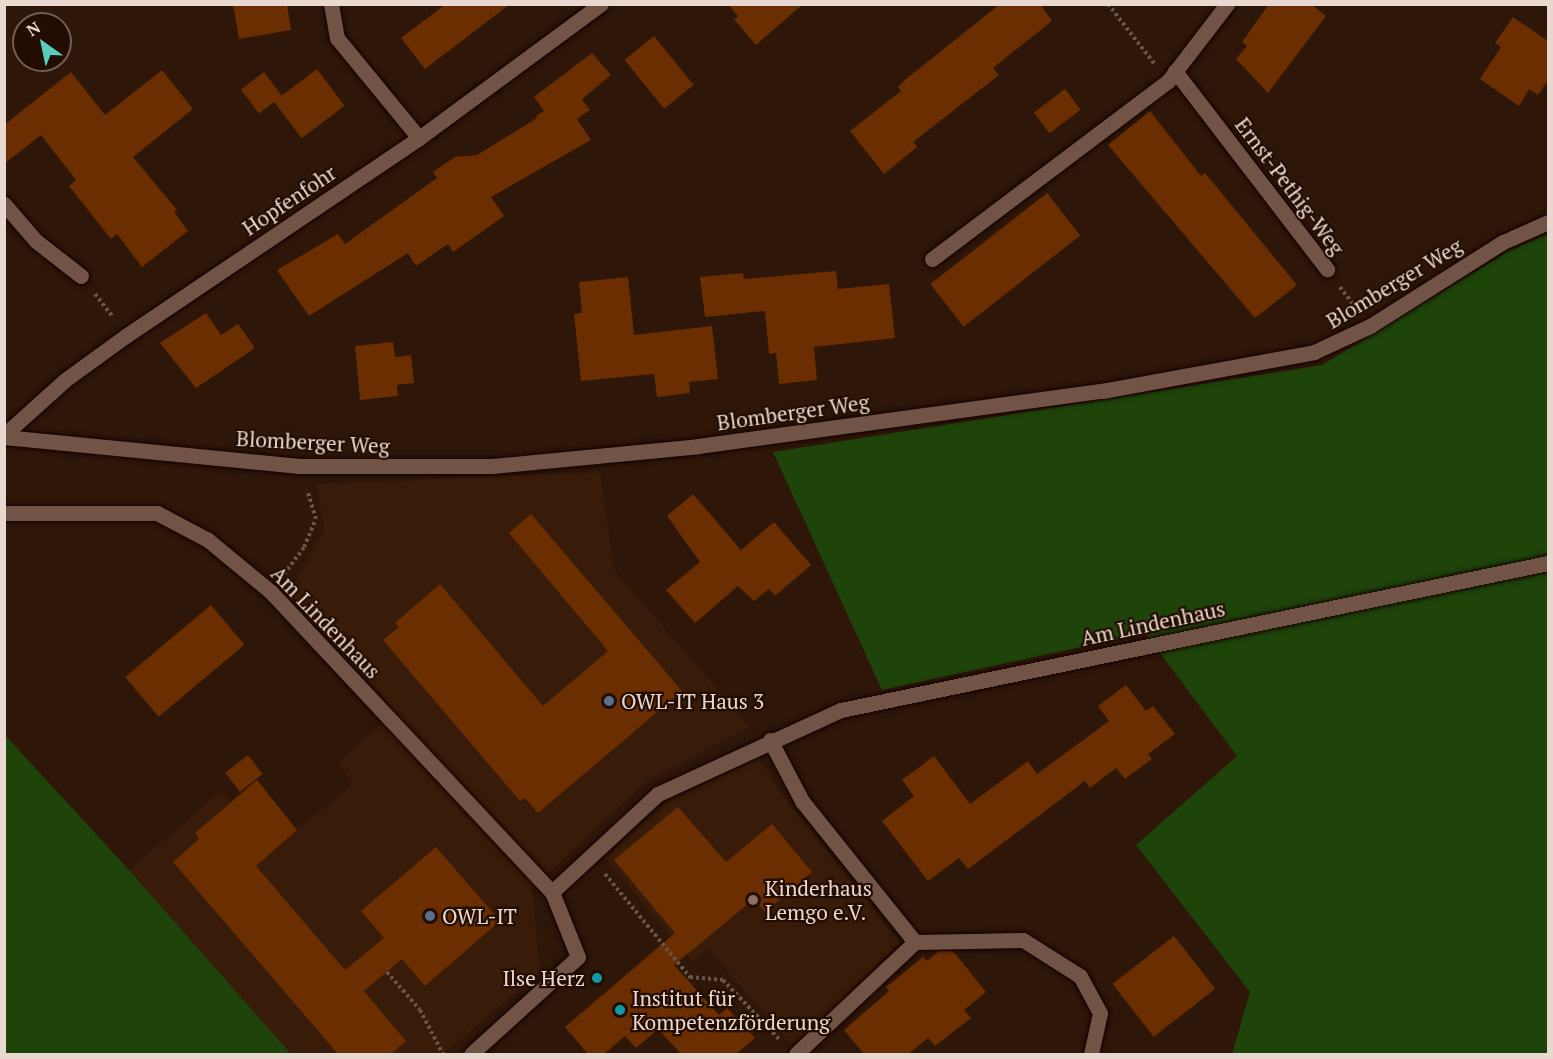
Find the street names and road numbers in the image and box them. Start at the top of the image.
street label: Ernst-Pethig-Weg [1230,112,1350,260]
street label: Hopfenfohr [237,160,341,240]
street label: Blomberger Weg [1322,233,1466,333]
street label: Blomberger Weg [715,389,871,435]
street label: Blomberger Weg [236,425,390,459]
street label: Am Lindenhaus [266,560,386,684]
street label: Am Lindenhaus [1079,595,1227,651]

